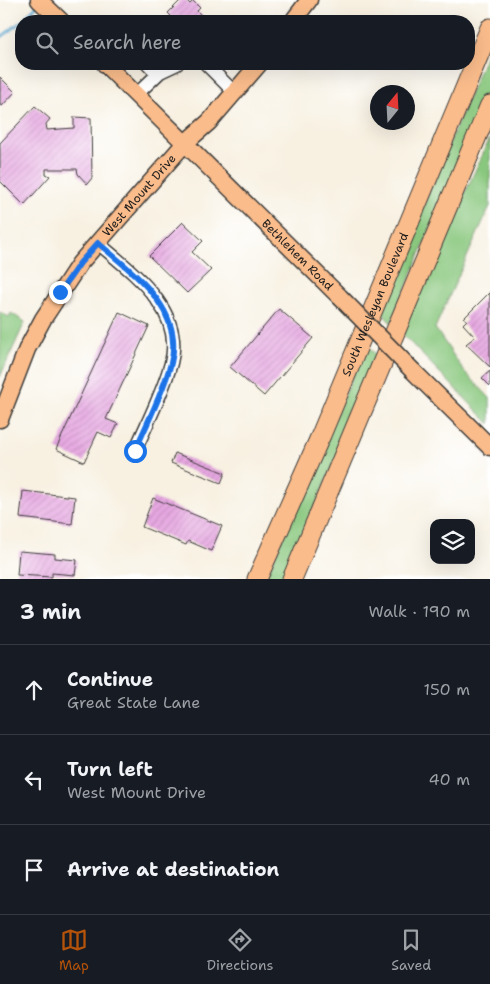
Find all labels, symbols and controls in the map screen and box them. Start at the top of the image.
search box [15,15,475,70]
icon: search [33,29,61,57]
text: Search here [73,30,182,55]
north arrow [370,85,415,130]
street label: West Mount Drive [99,151,180,240]
street label: Bethlehem Road [258,216,337,294]
street label: South Wesleyan Boulevard [338,230,412,379]
route end [49,281,72,304]
route start [124,440,147,463]
map controls [430,519,475,564]
button: layers [430,519,475,564]
text: 3 min [20,598,81,626]
text: Walk · 190 m [368,601,470,622]
text: Continue [67,667,153,692]
icon: ahead [20,676,48,704]
text: 150 m [423,679,470,700]
text: Great State Lane [67,692,200,713]
text: Turn left [67,757,153,782]
icon: left [20,766,48,794]
text: 40 m [428,769,470,790]
text: West Mount Drive [67,782,206,803]
icon: arrive [20,856,48,884]
text: Arrive at destination [67,857,279,882]
tab: Map [59,926,89,974]
tab: Directions [207,926,273,974]
tab: Saved [391,926,431,974]

